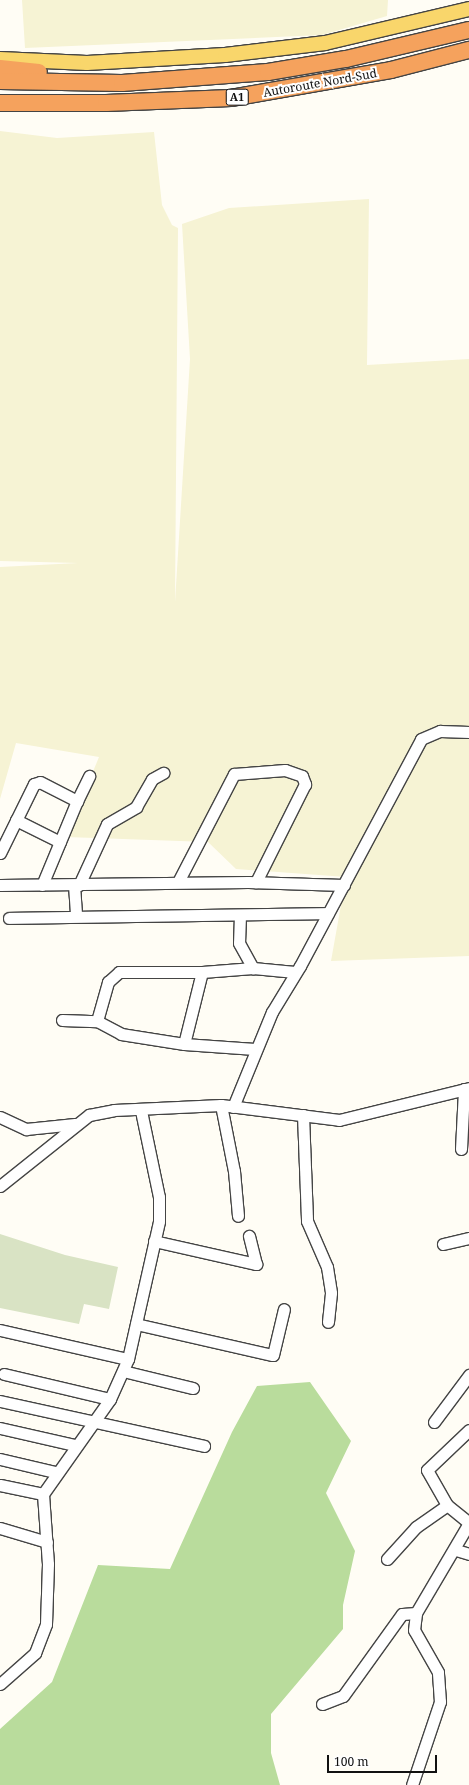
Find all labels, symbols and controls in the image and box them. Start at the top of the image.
street label: Autoroute Nord-Sud [262,66,378,100]
road number: A1 [225,88,249,106]
scale bar [329,1747,439,1773]
text: 100 m [334,1753,369,1770]

